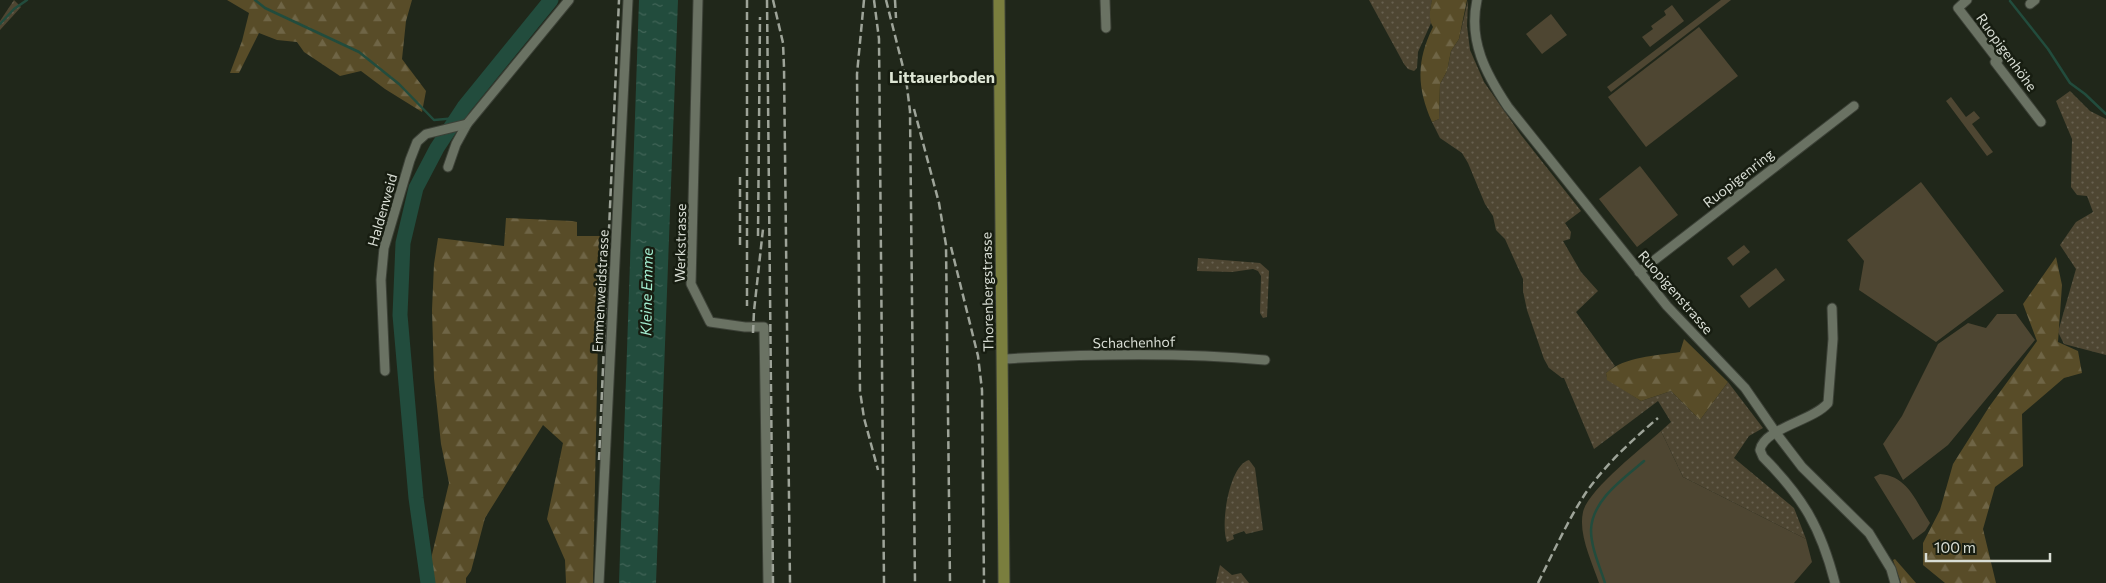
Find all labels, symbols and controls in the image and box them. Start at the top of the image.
street label: Ruopigenhöhe [1973,10,2041,94]
district label: Littauerboden [889,67,995,86]
street label: Ruopigenring [1699,145,1777,211]
street label: Haldenweid [364,172,400,248]
street label: Werkstrasse [671,203,689,283]
street label: Emmenweidstrasse [588,229,612,353]
street label: Thorenbergstrasse [977,232,997,352]
street label: Ruopigenstrasse [1635,247,1717,337]
water label: Kleine Emme [636,248,656,336]
street label: Schachenhof [1093,333,1176,351]
scale bar [1926,530,2050,562]
text: 100 m [1934,538,1976,556]

